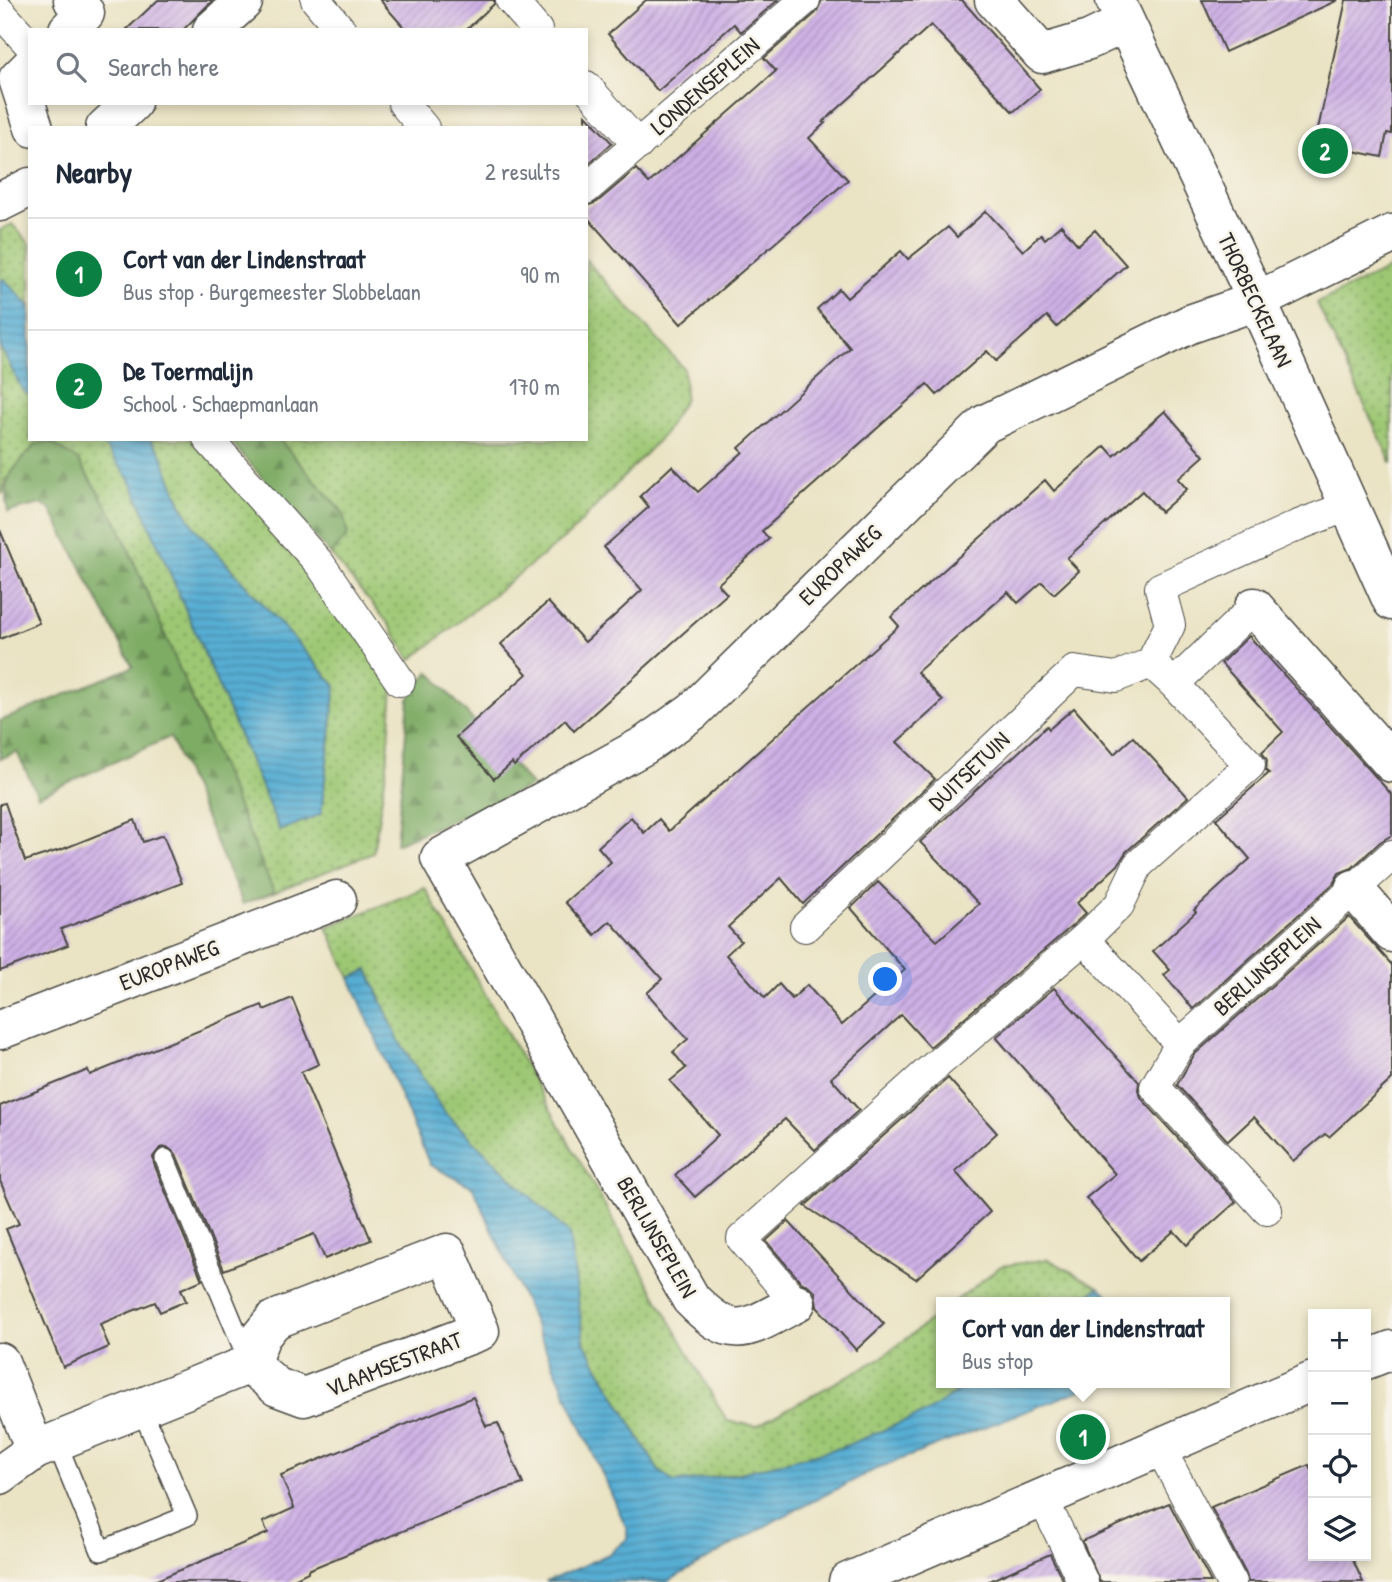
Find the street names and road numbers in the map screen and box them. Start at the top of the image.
street label: LONDENSEPLEIN [644,30,766,142]
street label: THORBECKELAAN [1211,228,1300,372]
street label: EUROPAWEG [792,517,888,612]
street label: DUITSETUIN [921,724,1016,817]
street label: BERLIJNSEPLEIN [1206,909,1327,1022]
street label: EUROPAWEG [115,931,223,998]
street label: BERLIJNSEPLEIN [610,1170,705,1303]
street label: VLAAMSESTRAAT [321,1323,466,1404]

